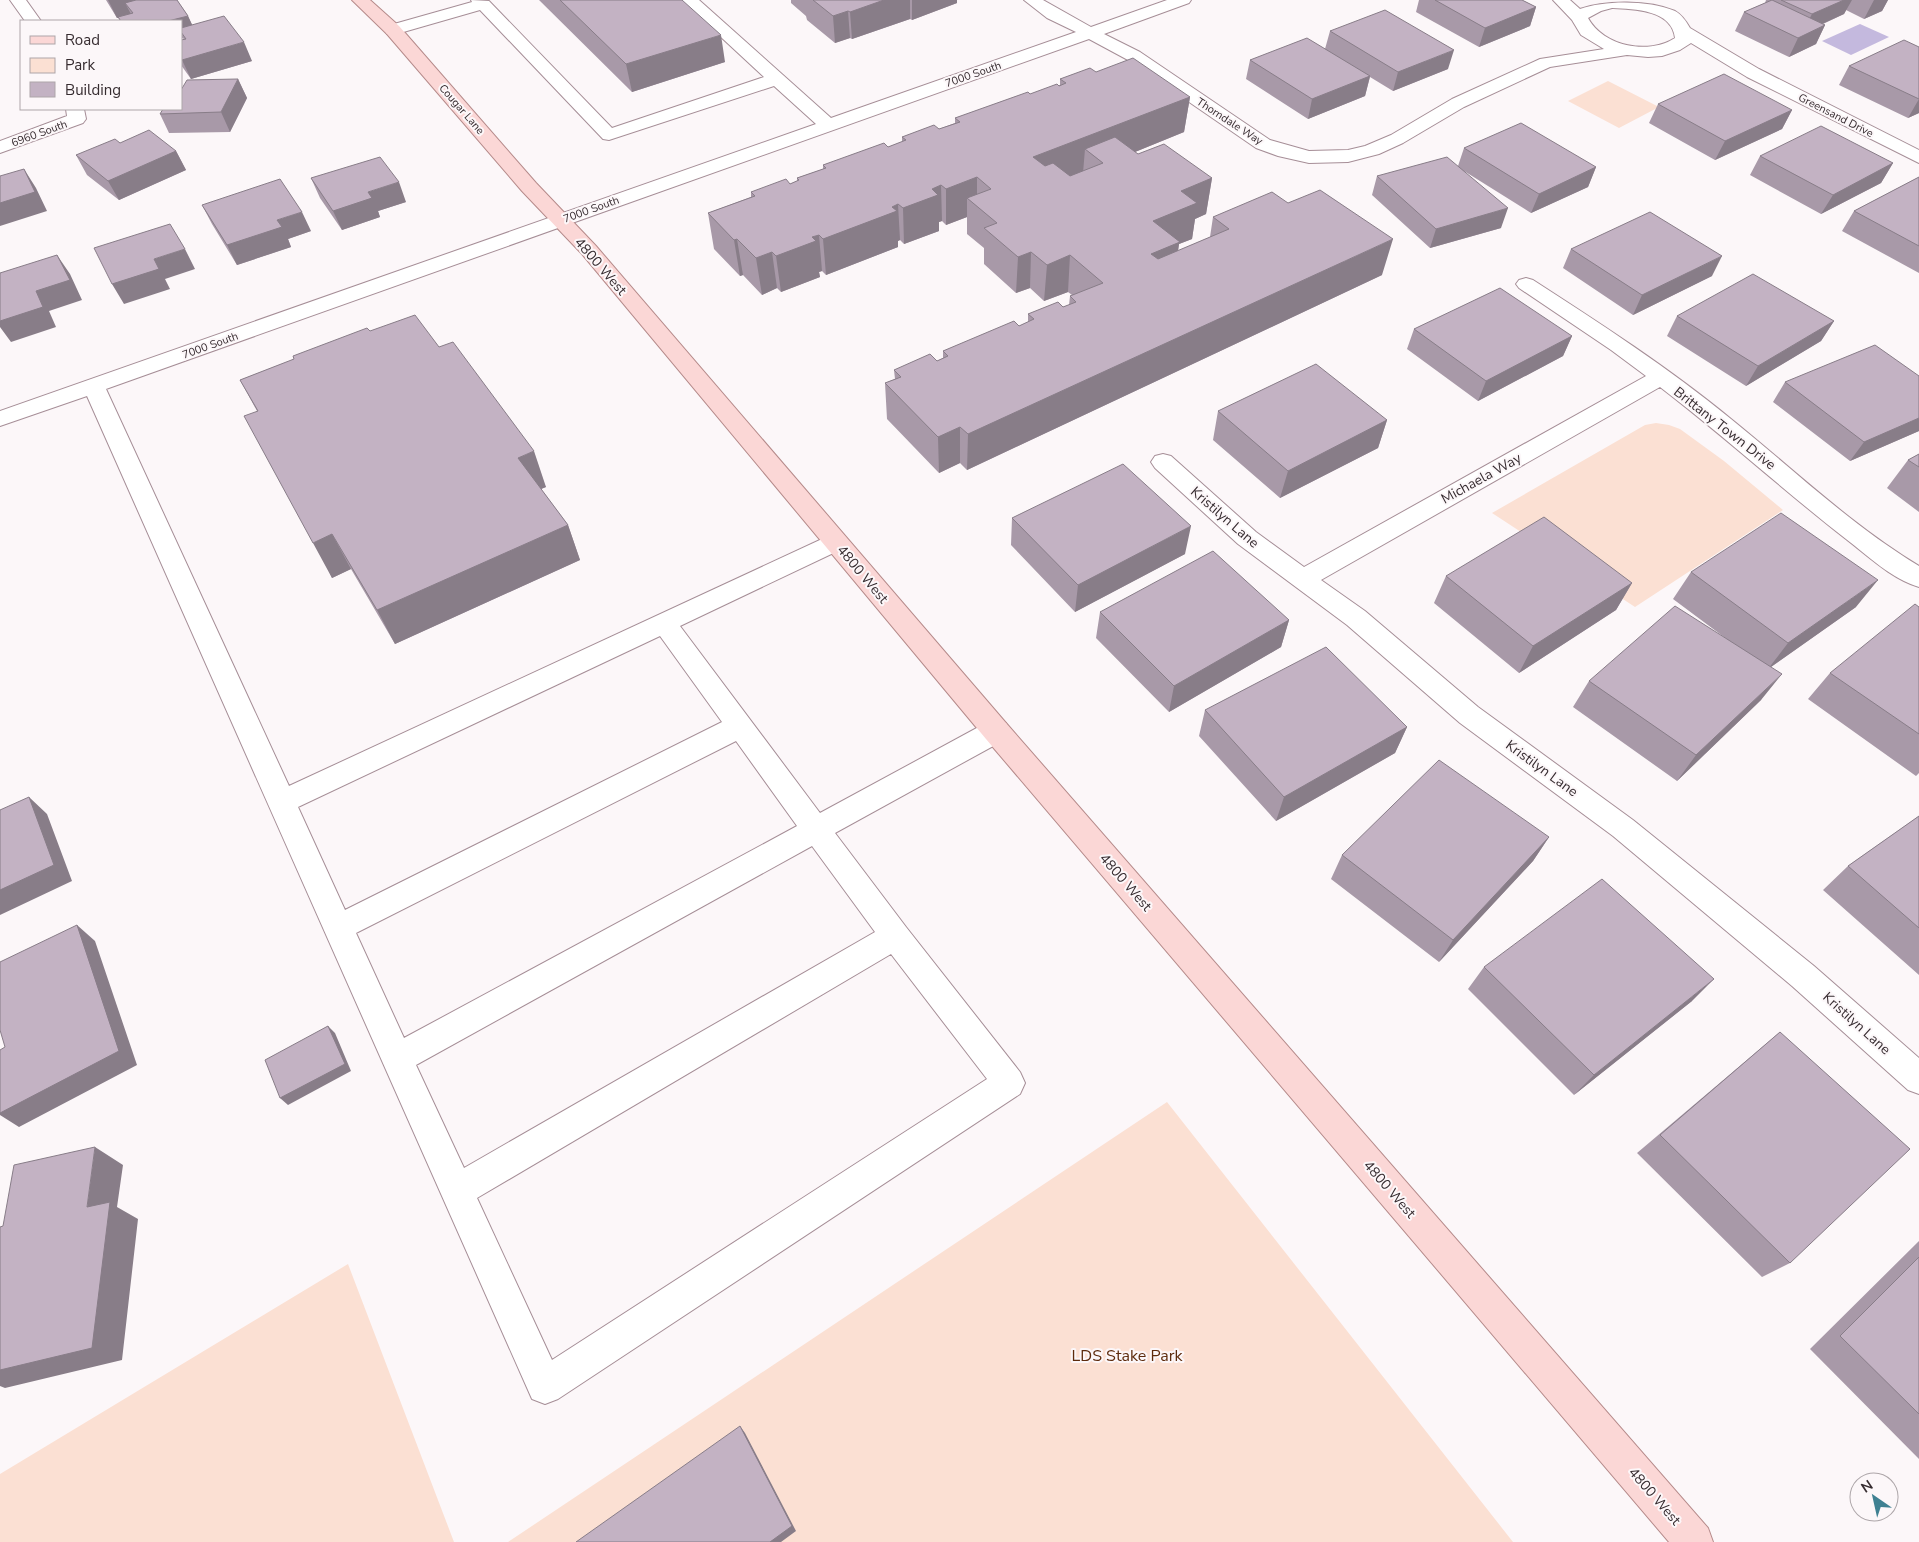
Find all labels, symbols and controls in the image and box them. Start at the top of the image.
legend [20,20,182,110]
text: Road [65,30,100,50]
text: Park [65,55,95,75]
street label: 7000 South [943,58,1003,91]
text: Building [65,80,121,100]
street label: Cougar Lane [436,81,488,138]
street label: Greensand Drive [1796,90,1876,141]
street label: Thorndale Way [1194,94,1266,149]
street label: 6960 South [9,116,69,151]
street label: 7000 South [561,192,621,227]
street label: 4800 West [570,233,631,299]
street label: 7000 South [180,328,240,363]
street label: Brittany Town Drive [1670,382,1780,474]
street label: Michaela Way [1438,448,1525,508]
street label: Kristilyn Lane [1186,482,1263,552]
street label: 4800 West [833,541,893,608]
street label: Kristilyn Lane [1502,736,1582,801]
street label: 4800 West [1095,849,1156,915]
street label: Kristilyn Lane [1819,988,1895,1059]
street label: 4800 West [1359,1156,1420,1222]
park label: LDS Stake Park [1072,1345,1183,1367]
street label: 4800 West [1624,1463,1685,1529]
north arrow [1849,1472,1899,1522]
text: N [1857,1476,1877,1497]

